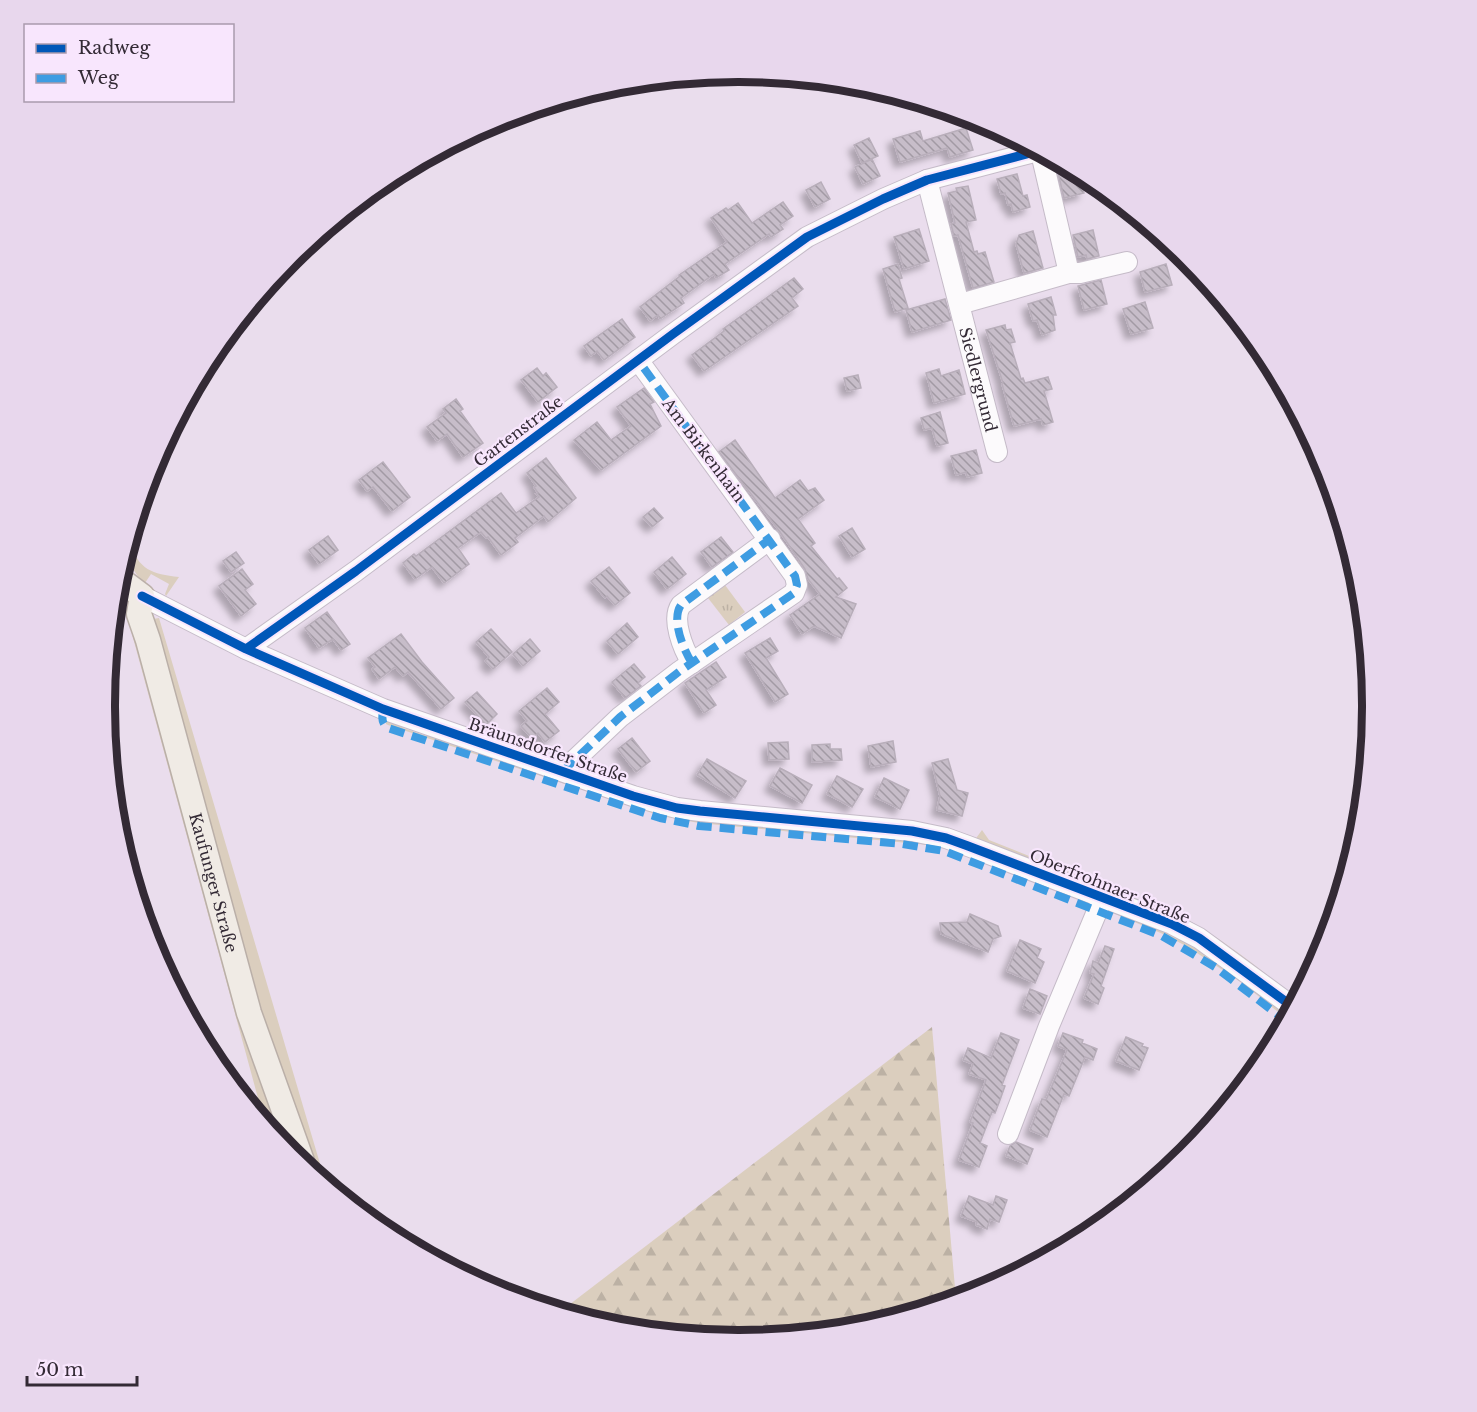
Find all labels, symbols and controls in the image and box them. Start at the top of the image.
legend [24,24,234,102]
text: Radweg [78,37,151,59]
text: Weg [77,67,119,89]
street label: Siedlergrund [955,325,1001,434]
street label: Gartenstraße [469,391,567,471]
street label: Am Birkenhain [658,393,750,506]
street label: Bräunsdorfer Straße [466,713,630,787]
street label: Kaufunger Straße [185,810,242,955]
street label: Oberfrohnaer Straße [1027,845,1193,927]
scale bar [27,1349,136,1387]
text: 50 m [36,1359,84,1381]

